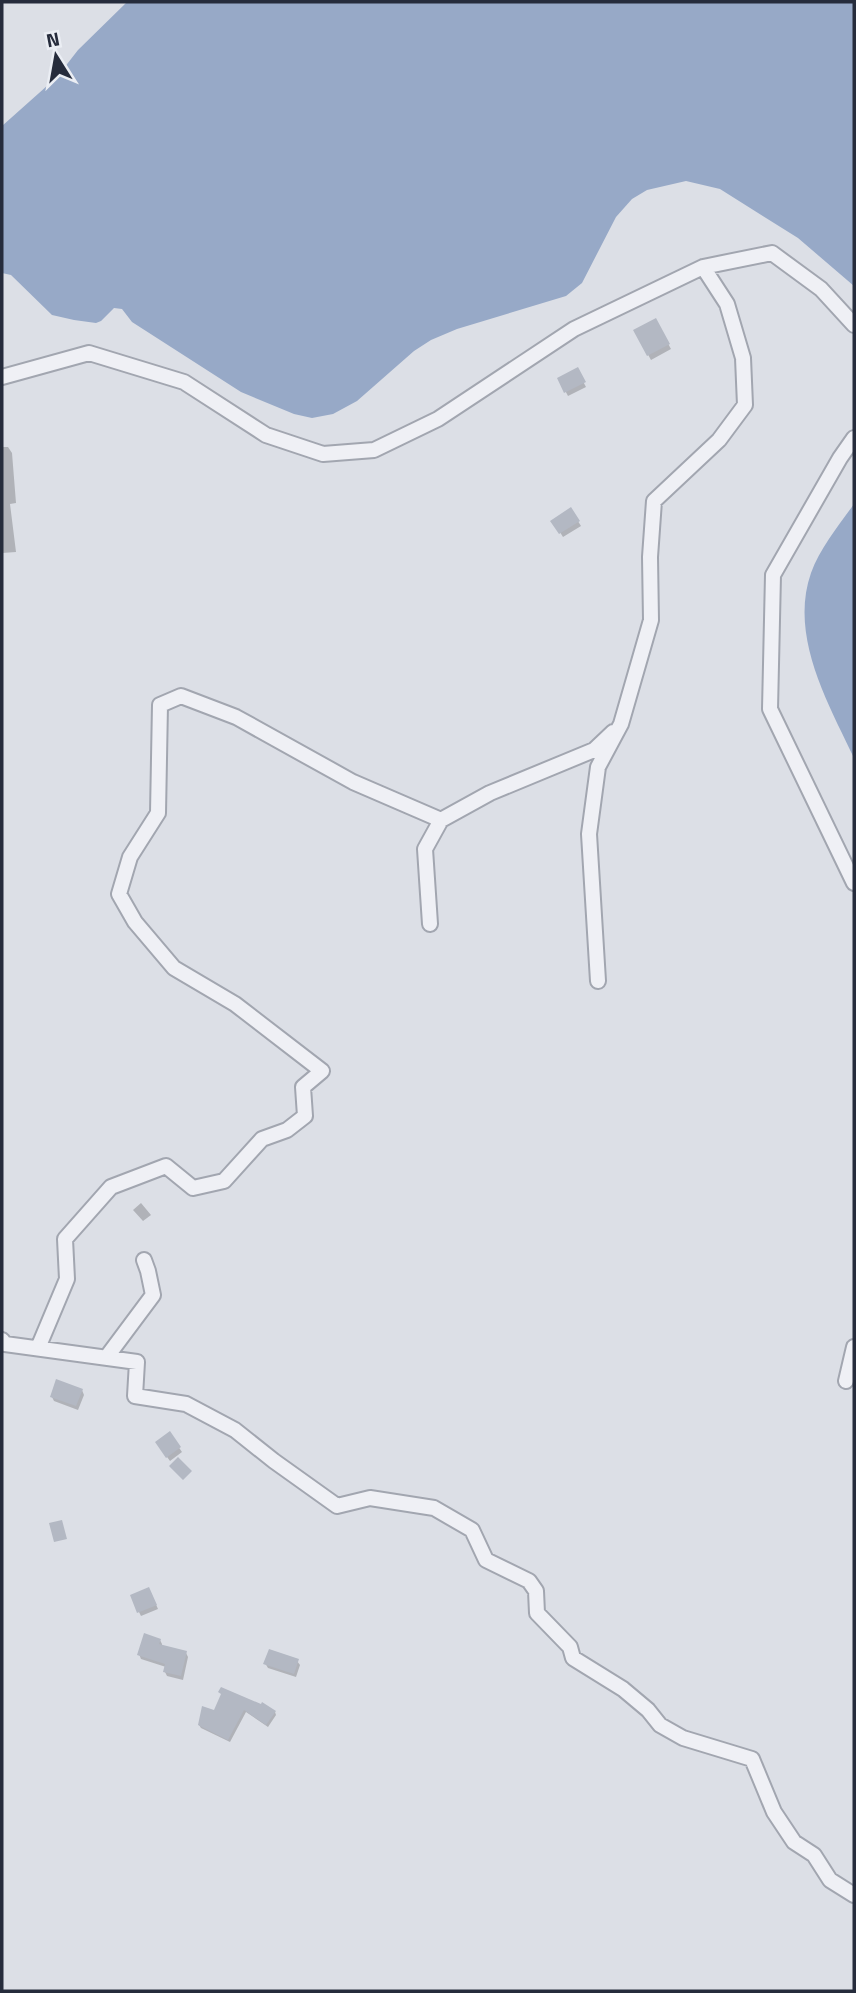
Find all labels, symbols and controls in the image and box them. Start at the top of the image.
north arrow [21,21,91,91]
text: N [43,23,62,54]

